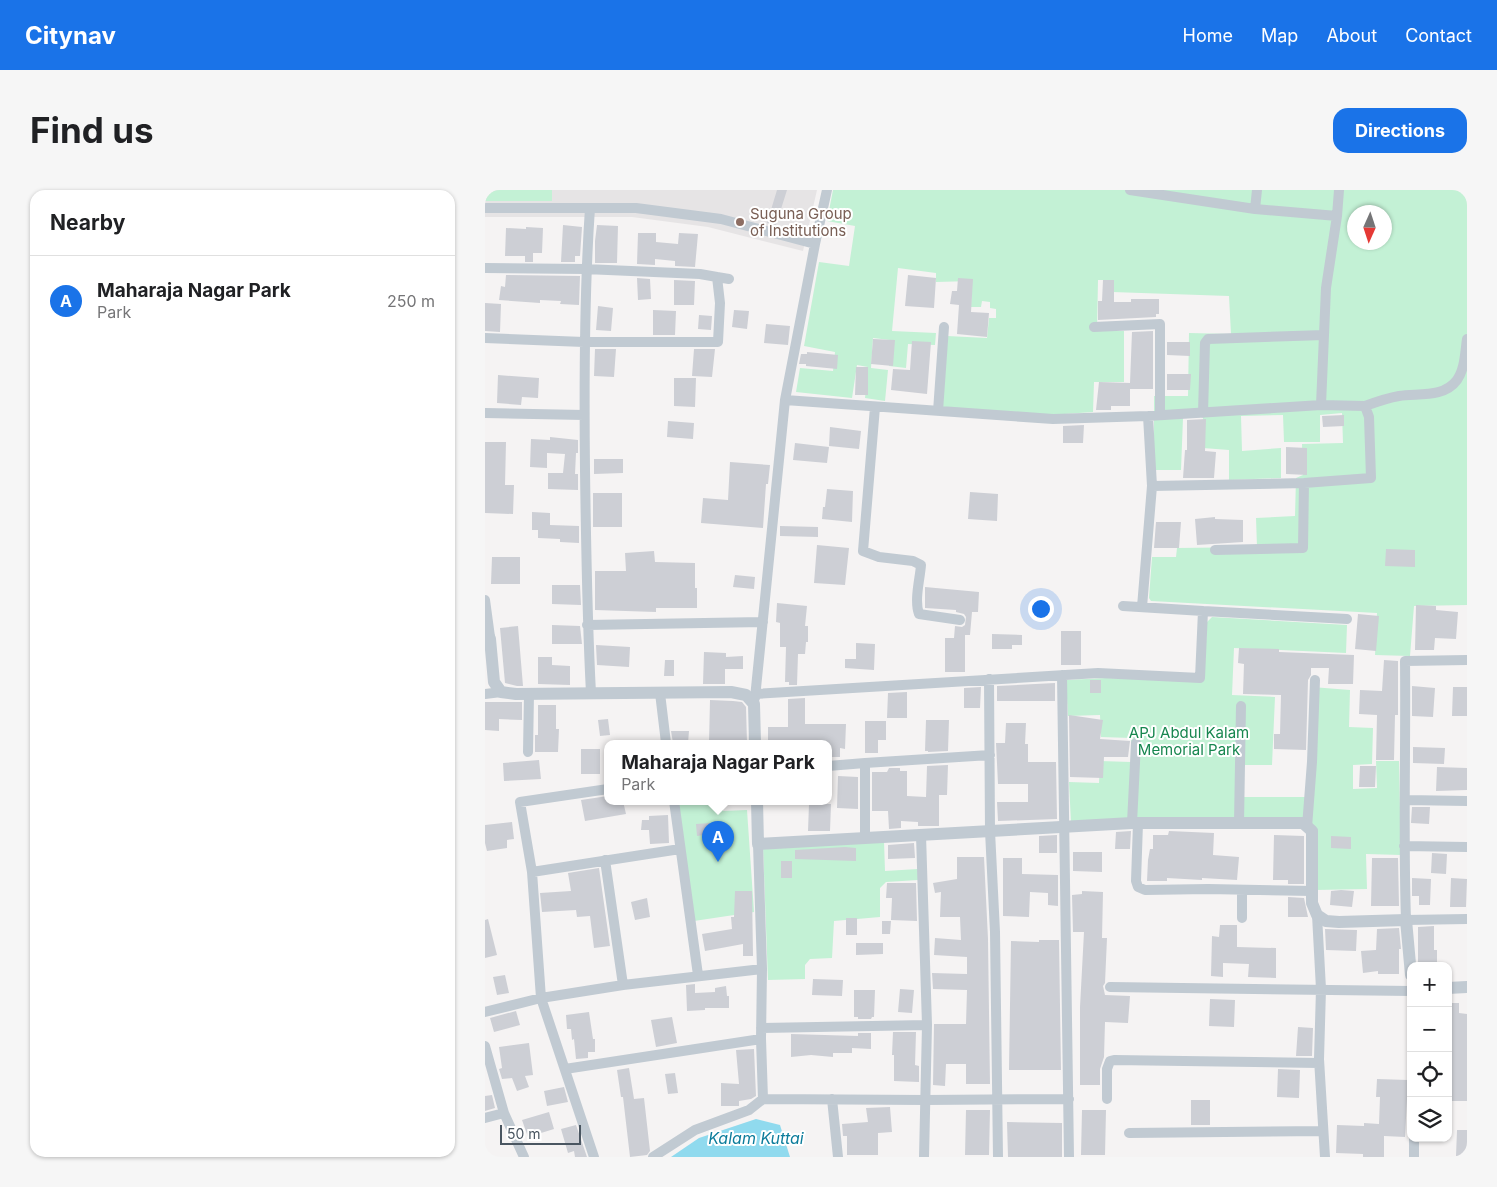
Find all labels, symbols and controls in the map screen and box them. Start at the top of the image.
text: Citynav [25,21,116,50]
text: Home [1183,25,1233,46]
text: Map [1261,25,1298,46]
text: About [1326,25,1377,46]
text: Contact [1405,25,1472,46]
button: Directions [1333,108,1467,153]
text: Find us [30,109,154,151]
place label: Suguna Group of Institutions [750,204,852,240]
north arrow [1347,205,1392,250]
text: Nearby [50,210,125,235]
marker: Suguna Group of Institutions [734,216,746,228]
text: Maharaja Nagar Park [97,279,291,302]
text: A [60,291,72,311]
text: 250 m [387,291,435,311]
text: Park [97,302,131,322]
your location [1028,596,1054,622]
park label: APJ Abdul Kalam Memorial Park [1129,723,1249,759]
popup [604,740,832,805]
text: Maharaja Nagar Park [621,751,815,774]
text: Park [621,774,655,794]
pin: A [702,821,734,862]
map controls [1407,962,1452,1142]
button: + [1407,962,1452,1007]
button: − [1407,1007,1452,1052]
button: locate [1407,1052,1452,1097]
button: layers [1407,1097,1452,1142]
scale bar [500,1122,581,1145]
text: 50 m [507,1125,541,1142]
water label: Kalam Kuttai [708,1128,805,1148]

